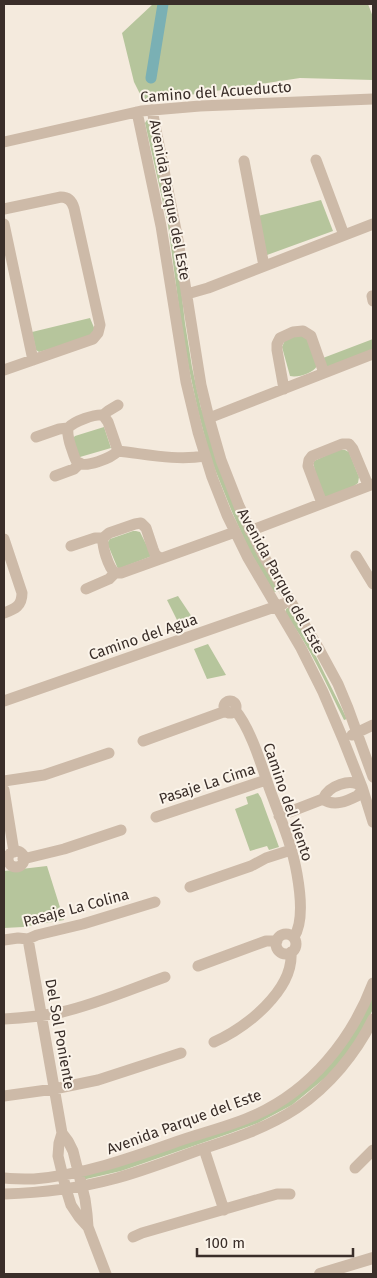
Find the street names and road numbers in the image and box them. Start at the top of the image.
street label: Camino del Acueducto [140,78,292,106]
street label: Avenida Parque del Este [146,118,194,282]
street label: Avenida Parque del Este [234,505,328,657]
street label: Camino del Agua [86,610,200,664]
street label: Camino del Viento [259,740,317,864]
street label: Pasaje La Cima [157,760,257,808]
street label: Pasaje La Colina [21,885,131,931]
street label: Del Sol Poniente [41,977,79,1091]
street label: Avenida Parque del Este [104,1086,264,1158]

